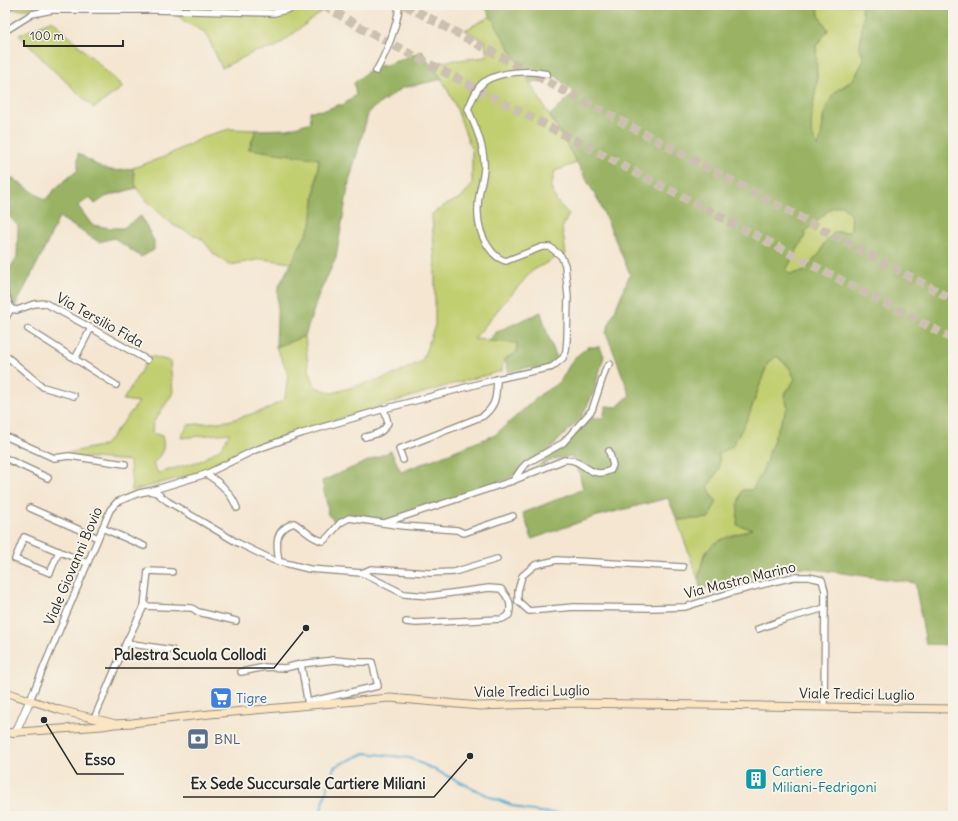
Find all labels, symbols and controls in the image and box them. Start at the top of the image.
scale bar [24,22,123,48]
text: 100 m [30,28,64,43]
street label: Via Tersilio Fida [53,289,147,351]
street label: Viale Giovanni Bovio [40,504,106,628]
street label: Via Mastro Marino [682,557,798,603]
callout: Palestra Scuola Collodi [105,641,274,668]
text: Palestra Scuola Collodi [114,645,266,664]
street label: Viale Tredici Luglio [474,681,590,701]
street label: Viale Tredici Luglio [799,684,915,704]
supermarket icon: Tigre [208,685,234,711]
place label: Tigre [236,689,267,707]
bank icon: BNL [185,726,211,752]
place label: BNL [214,730,241,748]
callout: Esso [77,747,124,774]
text: Esso [85,750,116,769]
place label: Cartiere Miliani-Fedrigoni [772,762,877,796]
building icon: Cartiere Miliani-Fedrigoni [743,766,769,792]
callout: Ex Sede Succursale Cartiere Miliani [183,770,434,797]
text: Ex Sede Succursale Cartiere Miliani [191,774,426,793]

